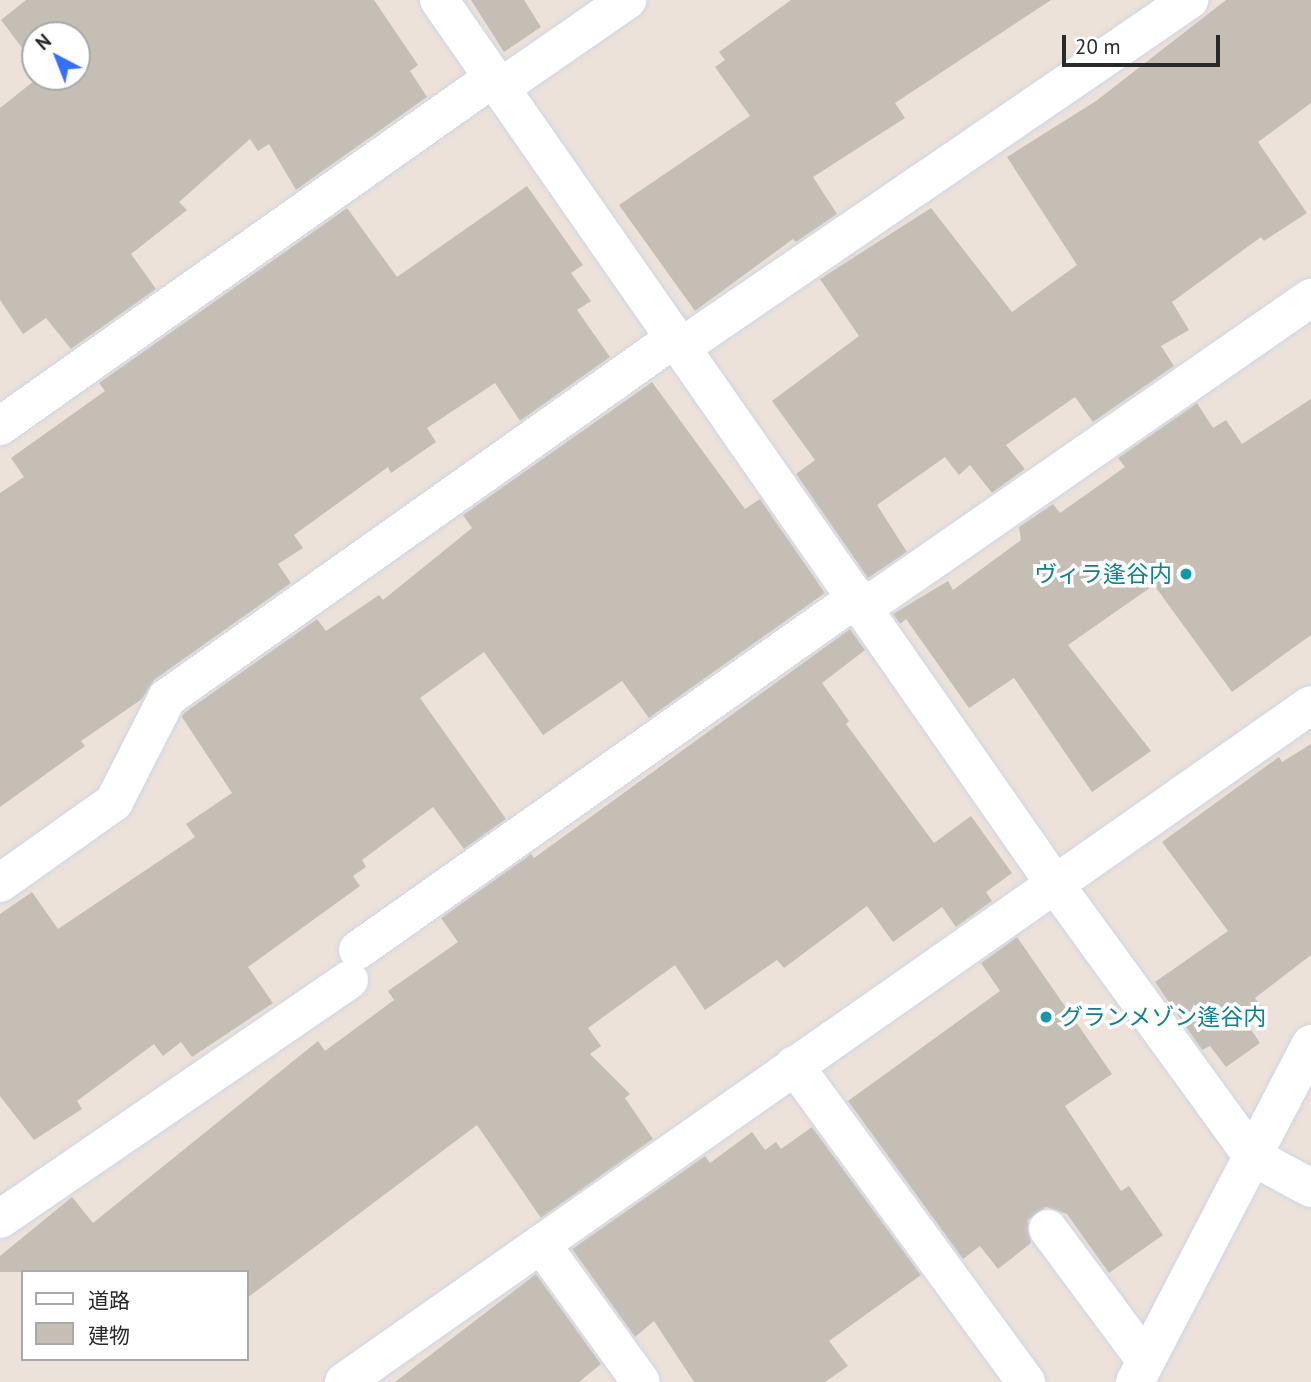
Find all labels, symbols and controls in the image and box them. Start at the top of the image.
north arrow [21,21,91,91]
scale bar [1066,21,1224,65]
text: N [31,29,56,55]
text: 20 m [1075,33,1121,60]
place label: ヴィラ逢谷内 [1034,560,1172,588]
marker: ヴィラ逢谷内 [1178,566,1194,582]
place label: グランメゾン逢谷内 [1060,1003,1267,1031]
marker: グランメゾン逢谷内 [1038,1009,1054,1025]
legend [21,1270,248,1361]
text: 道路 [88,1287,130,1314]
text: 建物 [88,1322,130,1349]

